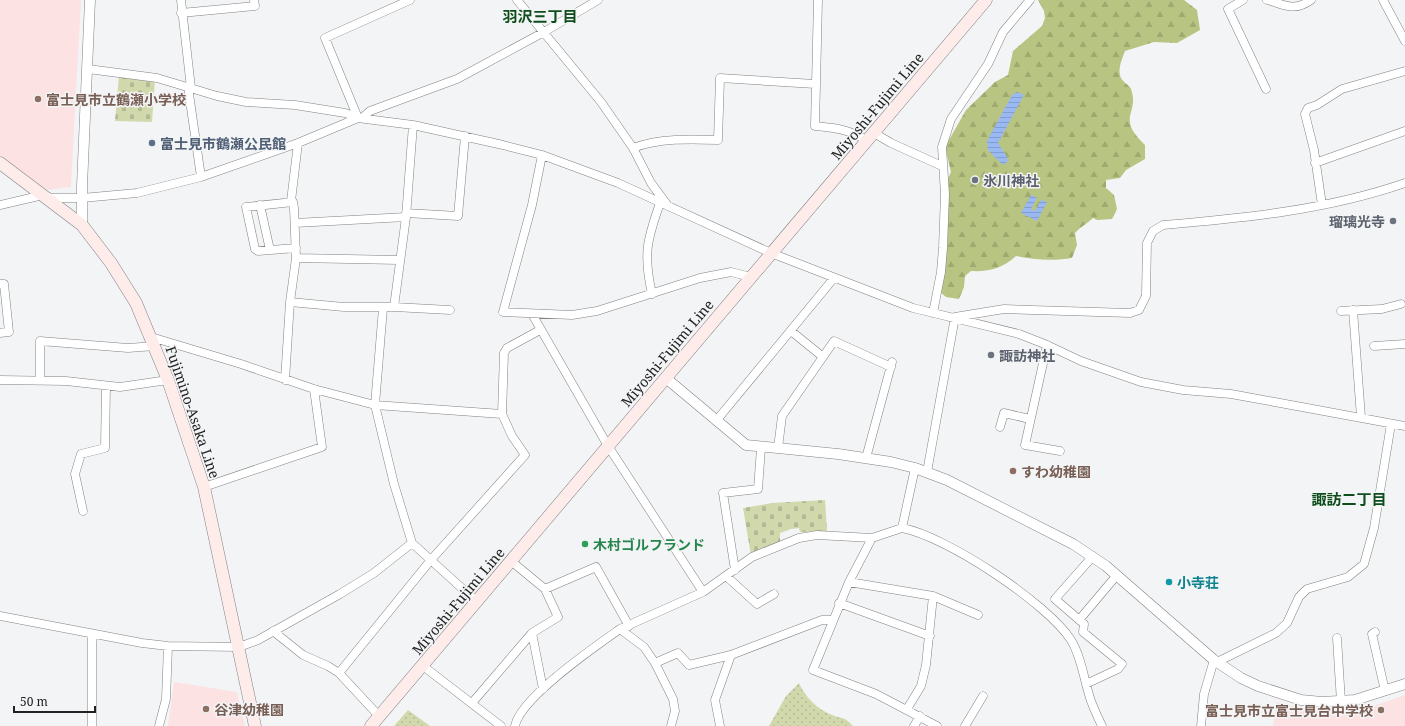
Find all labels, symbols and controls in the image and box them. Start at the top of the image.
district label: 羽沢三丁目 [502,6,578,26]
street label: Miyoshi-Fujimi Line [826,48,928,164]
place label: 富士見市立鶴瀬小学校 [46,90,186,109]
marker: 富士見市立鶴瀬小学校 [33,94,43,104]
place label: 富士見市鶴瀬公民館 [160,134,286,153]
marker: 富士見市鶴瀬公民館 [147,138,157,148]
place label: 氷川神社 [983,171,1039,190]
marker: 氷川神社 [970,175,980,185]
place label: 瑠璃光寺 [1329,212,1385,231]
marker: 瑠璃光寺 [1388,216,1398,226]
street label: Miyoshi-Fujimi Line [616,295,718,411]
street label: Fujimino-Asaka Line [161,343,225,481]
place label: 諏訪神社 [999,346,1055,365]
marker: 諏訪神社 [986,350,996,360]
place label: すわ幼稚園 [1021,462,1091,481]
marker: すわ幼稚園 [1008,466,1018,476]
district label: 諏訪二丁目 [1311,489,1387,509]
place label: 木村ゴルフランド [593,535,705,554]
marker: 木村ゴルフランド [580,539,590,549]
street label: Miyoshi-Fujimi Line [407,543,509,659]
place label: 小寺荘 [1177,573,1219,592]
marker: 小寺荘 [1164,577,1174,587]
scale bar [14,688,95,714]
text: 50 m [20,693,48,710]
place label: 谷津幼稚園 [214,700,284,719]
place label: 富士見市立富士見台中学校 [1205,701,1373,720]
marker: 谷津幼稚園 [201,704,211,714]
marker: 富士見市立富士見台中学校 [1376,705,1386,715]

